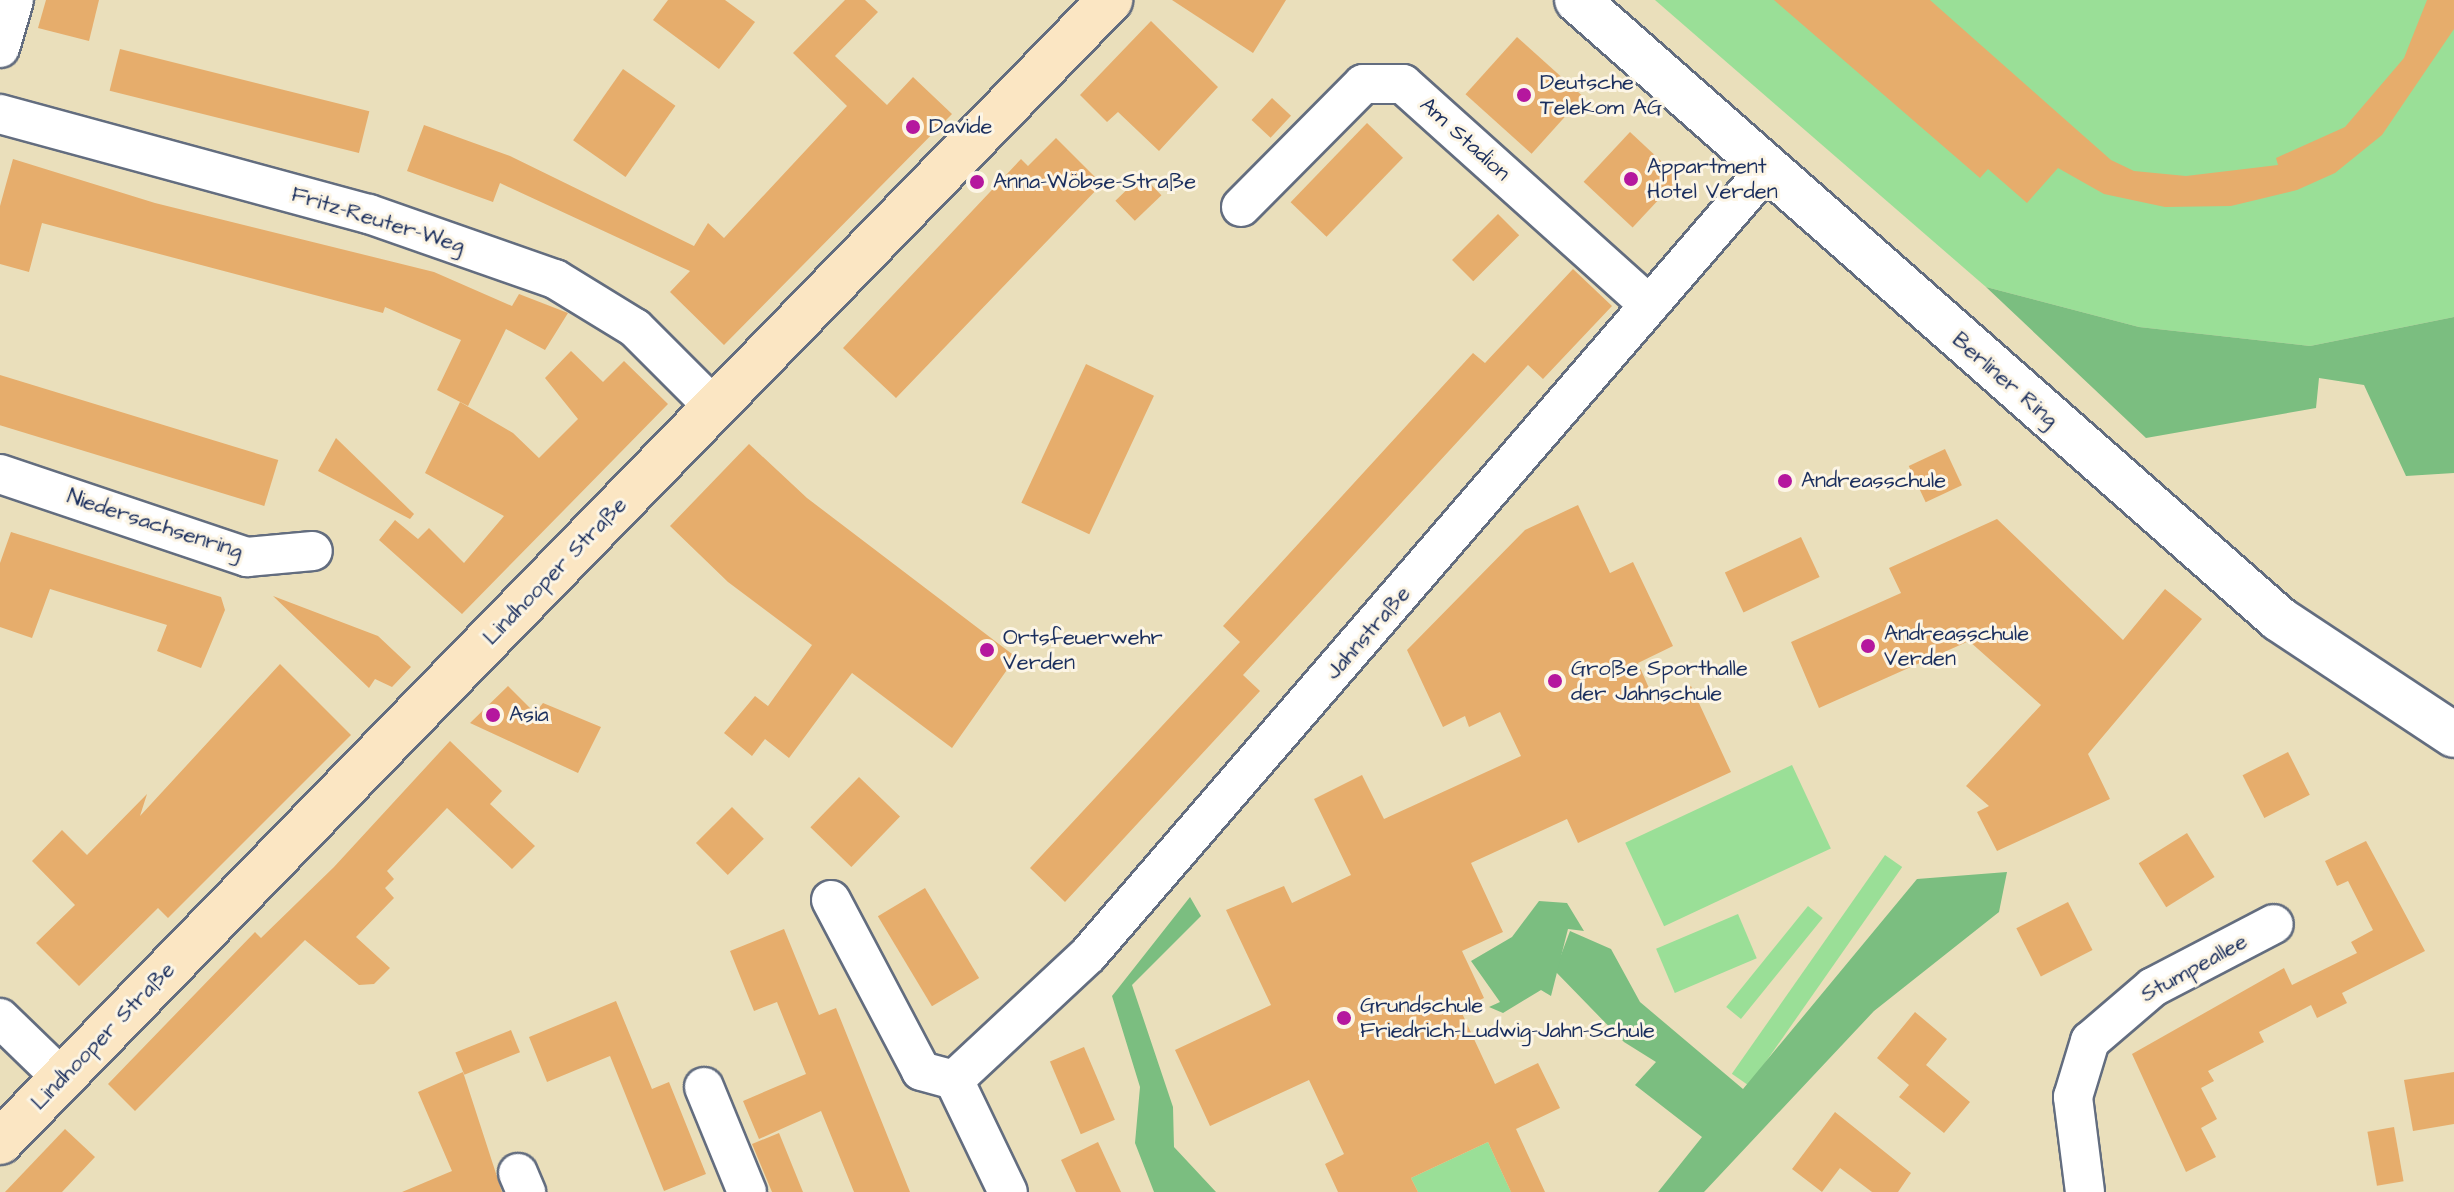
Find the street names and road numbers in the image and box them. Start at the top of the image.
street label: Am Stadion [1414,92,1516,186]
street label: Fritz-Reuter-Weg [288,181,468,259]
street label: Berliner Ring [1947,327,2063,433]
street label: Niedersachsenring [64,483,246,565]
street label: Lindhooper Straße [478,492,632,650]
street label: Jahnstraße [1320,581,1416,685]
street label: Stumpeallee [2136,928,2252,1008]
street label: Lindhooper Straße [26,957,180,1115]

